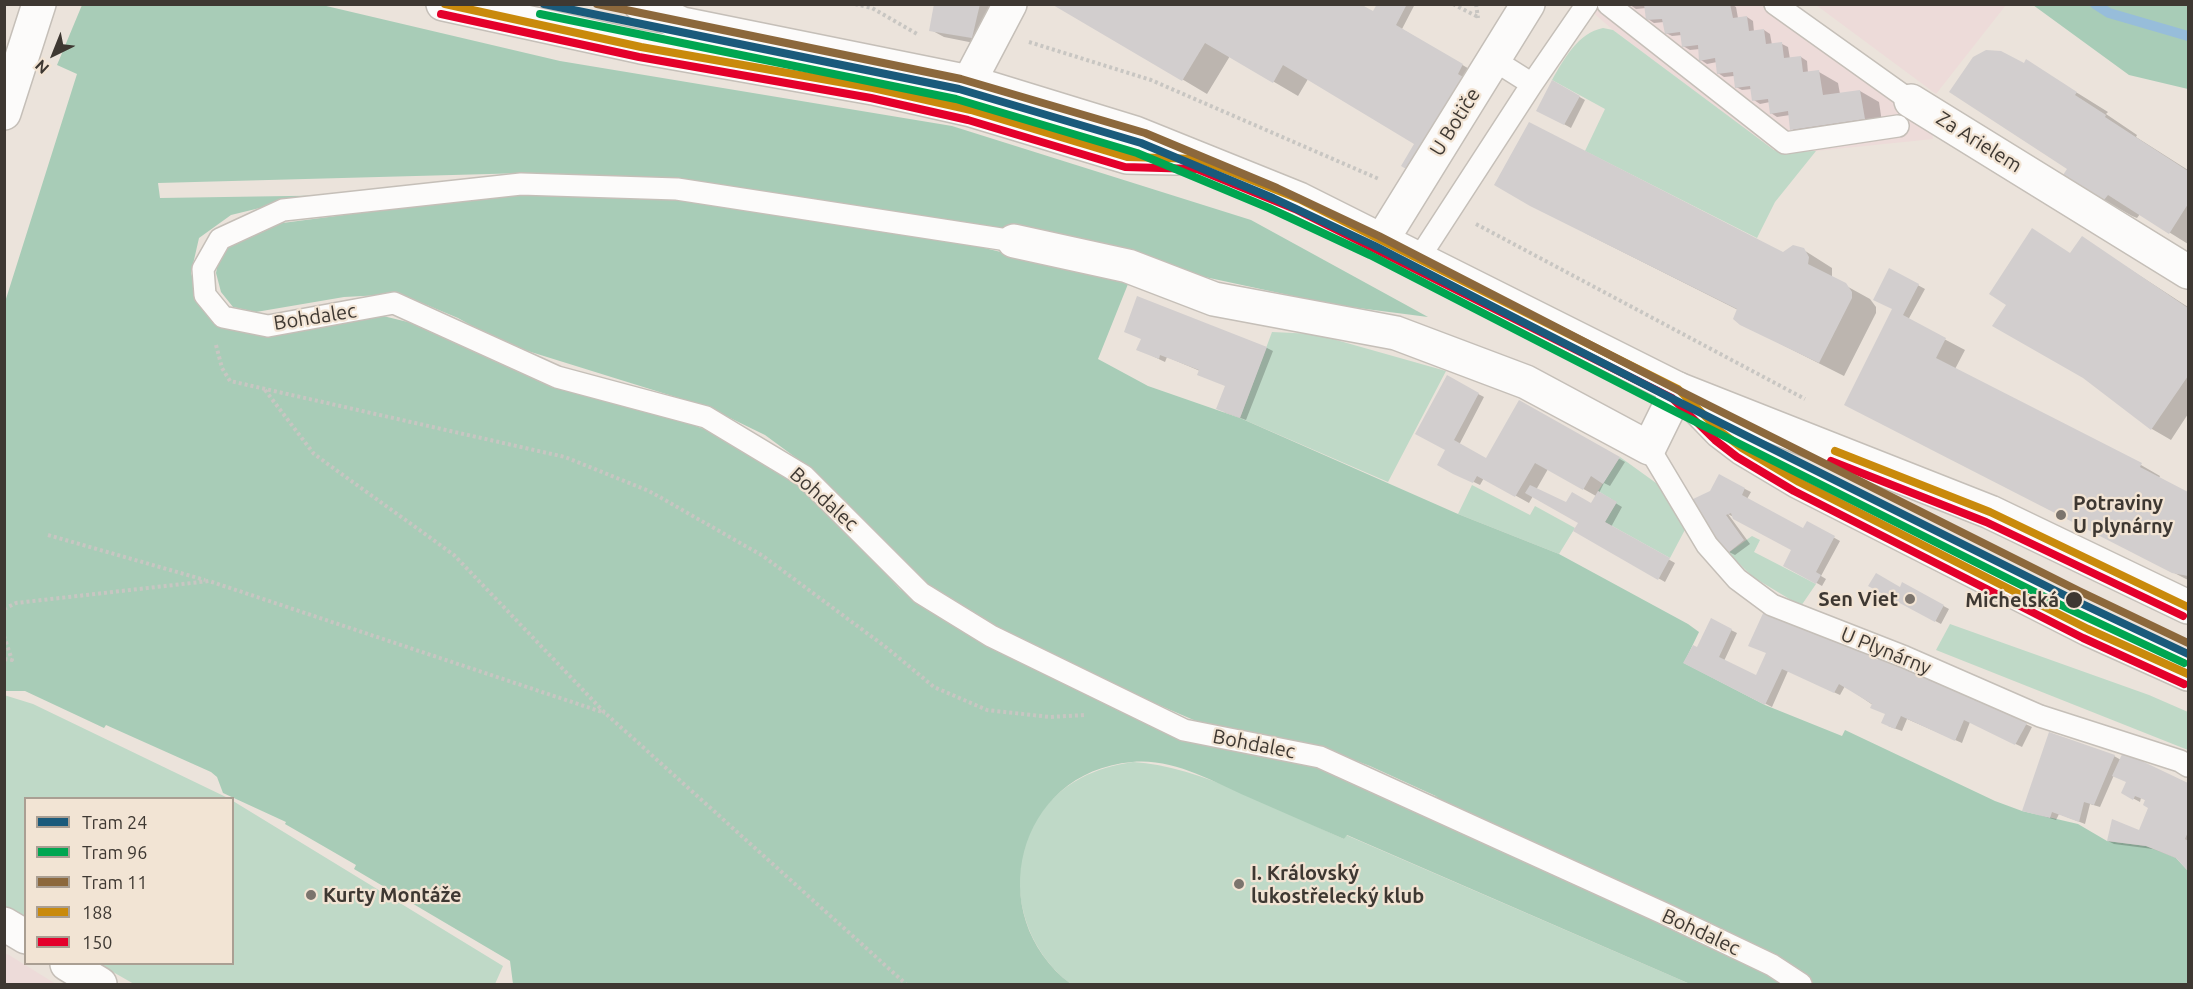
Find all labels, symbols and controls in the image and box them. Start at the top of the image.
north arrow [24,24,84,84]
text: N [31,57,52,78]
street label: U Botiče [1425,84,1485,160]
street label: Za Arielem [1932,106,2026,178]
street label: Bohdalec [272,299,358,335]
street label: Bohdalec [785,462,863,536]
place label: Potraviny U plynárny [2073,491,2173,538]
marker: Potraviny U plynárny [2054,508,2068,522]
place label: Sen Viet [1818,587,1898,611]
place label: Michelská [1965,588,2059,612]
marker: Michelská [2064,590,2084,610]
marker: Sen Viet [1903,592,1917,606]
street label: U Plynárny [1837,622,1935,680]
street label: Bohdalec [1211,724,1297,764]
legend [24,797,234,965]
text: Tram 24 [82,812,147,832]
text: Tram 96 [82,842,147,862]
place label: I. Královský lukostřelecký klub [1251,861,1424,908]
text: Tram 11 [82,872,147,892]
marker: I. Královský lukostřelecký klub [1232,877,1246,891]
place label: Kurty Montáže [323,883,462,907]
marker: Kurty Montáže [304,888,318,902]
text: 188 [82,902,112,922]
street label: Bohdalec [1658,904,1744,960]
text: 150 [82,932,112,952]

